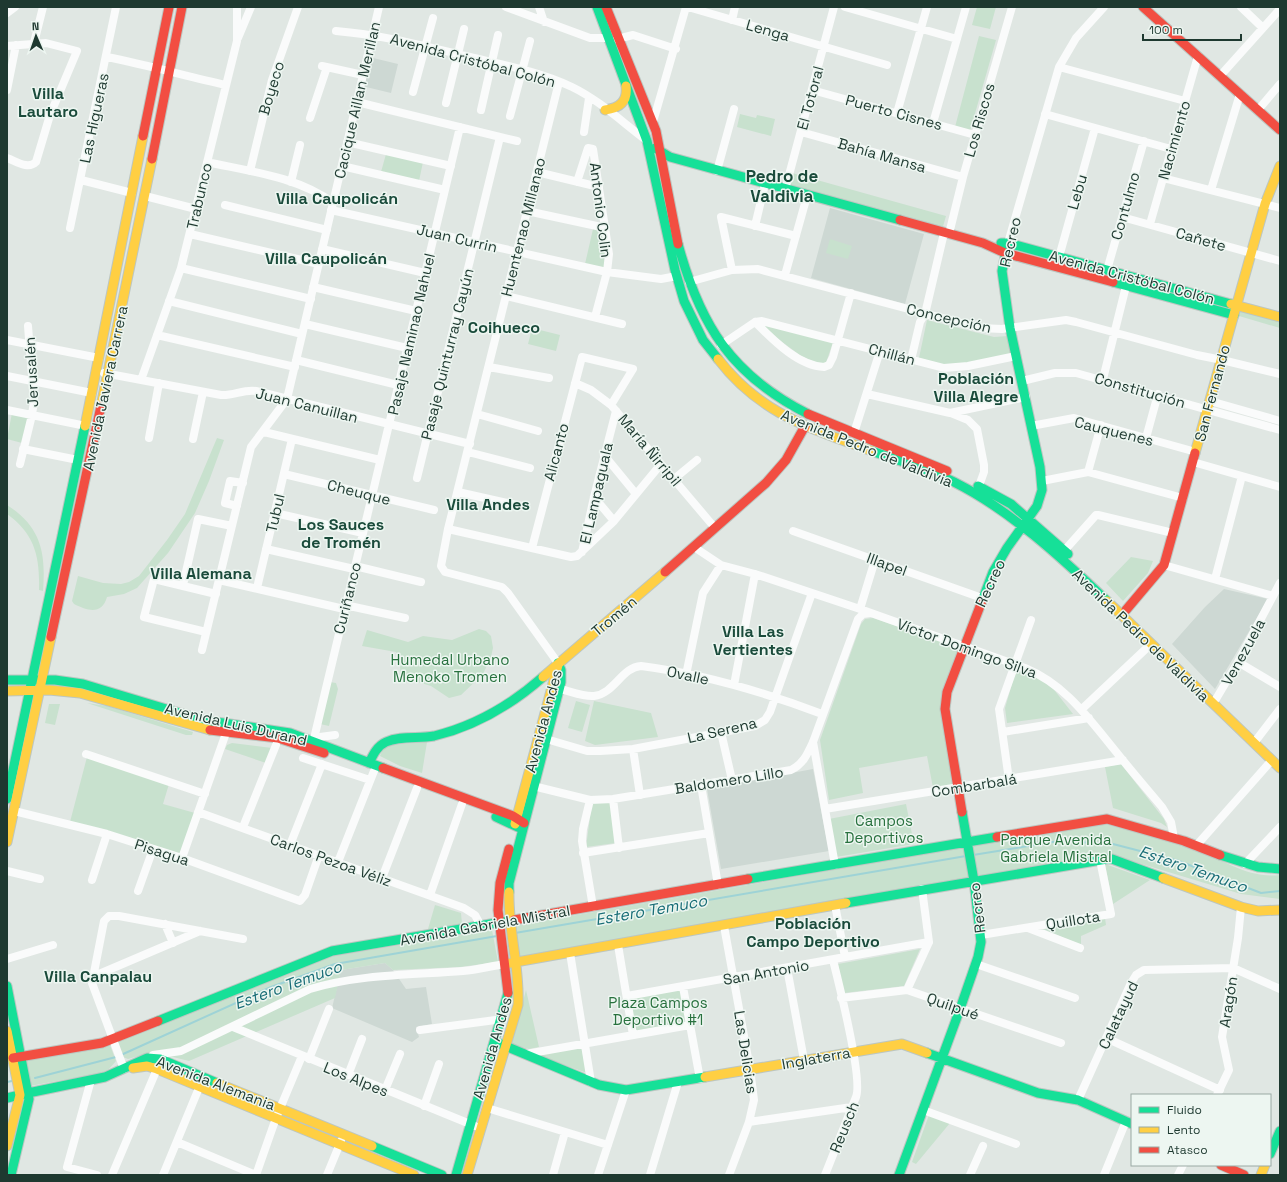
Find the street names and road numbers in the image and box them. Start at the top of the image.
street label: Lenga [744,15,792,45]
street label: Cacique Aillan Merillan [330,20,384,180]
street label: Avenida Cristóbal Colón [388,29,558,91]
street label: Boyeco [254,59,288,117]
street label: El Totoral [792,64,828,132]
street label: Las Higueras [75,71,113,165]
street label: Los Riscos [959,81,999,159]
street label: Puerto Cisnes [843,90,945,134]
street label: Nacimiento [1154,98,1194,182]
street label: Bahía Mansa [836,133,929,177]
street label: Huentenao Millanao [497,155,549,299]
street label: Trabunco [182,161,216,231]
street label: Antonio Colin [586,161,616,259]
street label: Contulmo [1106,170,1144,242]
street label: Lebu [1063,172,1091,212]
street label: Recreo [995,215,1025,269]
street label: Juan Currin [415,219,499,257]
street label: Cañete [1174,223,1229,255]
street label: Avenida Cristóbal Colón [1047,246,1217,308]
street label: Pasaje Naminao Nahuel [383,251,439,417]
street label: Pasaje Quinturray Cayún [416,266,478,442]
street label: Concepción [905,299,993,337]
street label: Avenida Javiera Carrera [78,303,132,472]
street label: Jerusalén [20,336,42,408]
street label: Chillán [867,339,917,369]
street label: San Fernando [1190,343,1234,443]
street label: Constitución [1092,368,1188,412]
street label: Juan Canuillan [254,383,360,427]
street label: Avenida Pedro de Valdivia [778,405,956,491]
street label: María Ñirripil [614,410,686,490]
street label: Cauquenes [1072,412,1156,450]
street label: Alicanto [539,421,573,483]
street label: El Lampaguala [575,440,617,546]
street label: Cheuque [325,475,393,509]
street label: Tubul [261,492,289,534]
street label: Illapel [864,548,910,580]
street label: Recreo [971,556,1009,610]
street label: Curiñanco [329,560,365,636]
street label: Avenida Pedro de Valdivia [1068,564,1214,706]
street label: Tromén [587,592,641,640]
street label: Víctor Domingo Silva [894,614,1040,682]
street label: Venezuela [1217,615,1269,689]
street label: Ovalle [665,661,711,689]
street label: Avenida Andes [520,667,566,775]
street label: Avenida Luis Durand [163,698,309,750]
street label: La Serena [685,713,759,747]
street label: Baldomero Lillo [673,762,785,798]
street label: Combarbalá [930,769,1018,801]
street label: Carlos Pezoa Véliz [268,829,394,891]
street label: Pisagua [132,834,192,870]
street label: Recreo [964,882,990,934]
street label: Avenida Gabriela Mistral [398,901,572,949]
street label: Quillota [1044,906,1102,934]
street label: San Antonio [721,955,811,989]
street label: Aragón [1215,975,1241,1029]
street label: Calatayud [1094,978,1142,1052]
street label: Quilpué [924,988,982,1024]
street label: Avenida Andes [468,994,516,1101]
street label: Las Delicias [730,1009,762,1095]
street label: Inglaterra [780,1043,852,1073]
street label: Avenida Alemania [154,1052,278,1115]
street label: Los Alpes [321,1057,391,1101]
street label: Reusch [825,1099,863,1155]

